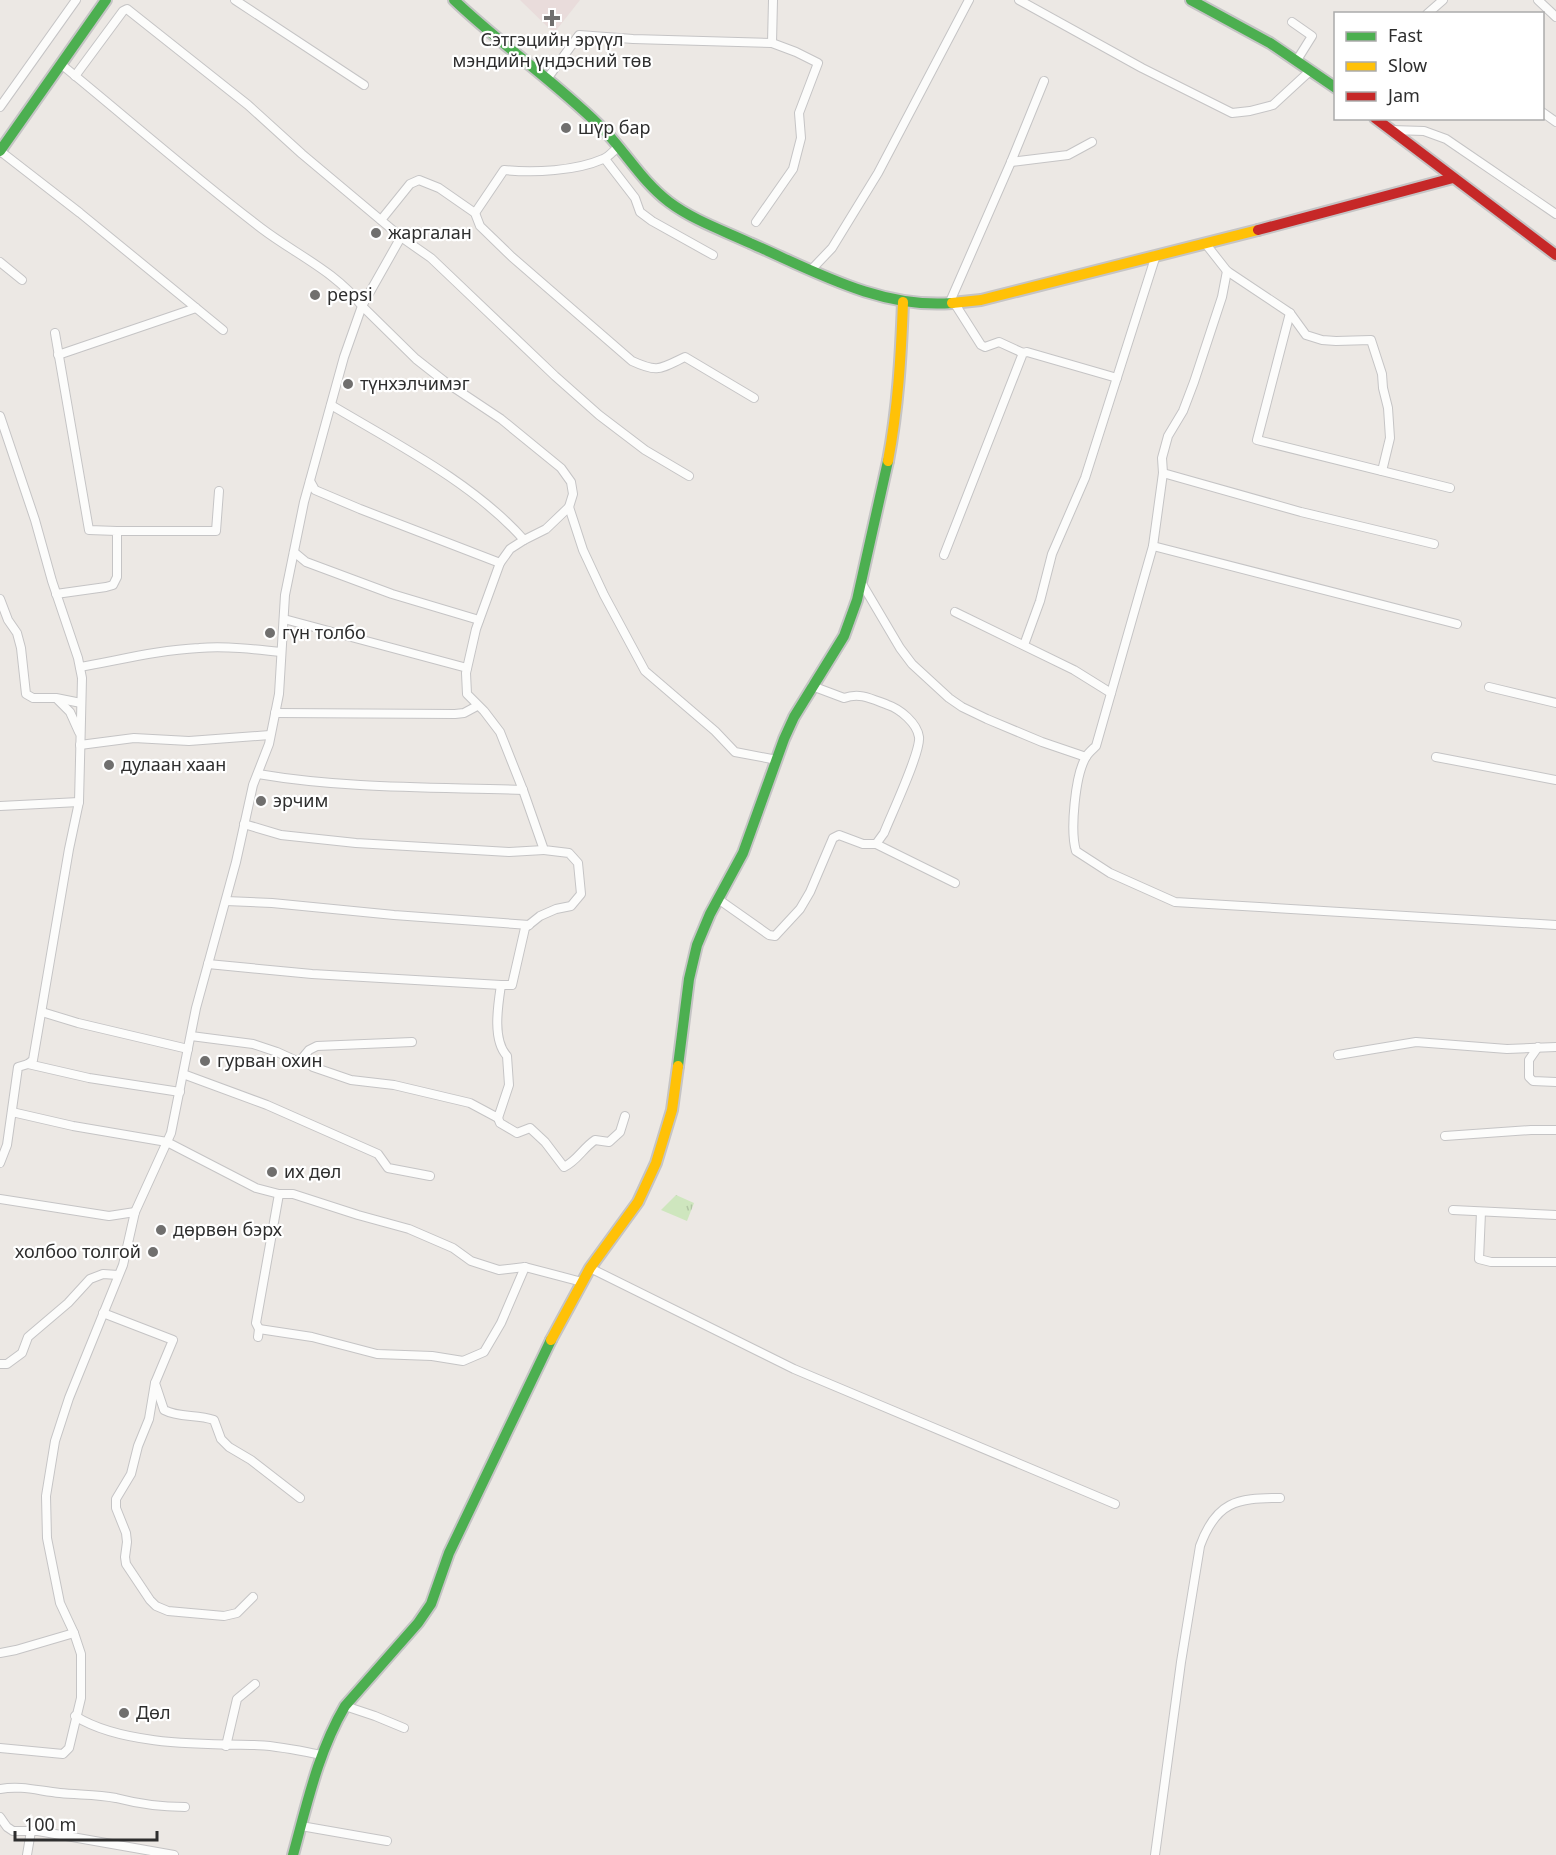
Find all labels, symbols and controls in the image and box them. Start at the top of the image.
marker: Сэтгэцийн эрүүл мэндийн үндэсний төв [543,9,561,27]
legend [1334,12,1544,120]
text: Fast [1388,23,1423,47]
place label: Сэтгэцийн эрүүл мэндийн үндэсний төв [452,27,652,72]
text: Slow [1388,53,1427,77]
text: Jam [1386,83,1420,107]
place label: шүр бар [578,115,651,139]
marker: шүр бар [559,121,573,135]
place label: жаргалан [388,220,472,244]
marker: жаргалан [369,226,383,240]
place label: pepsi [327,282,373,306]
marker: pepsi [308,288,322,302]
place label: түнхэлчимэг [360,371,470,395]
marker: түнхэлчимэг [341,377,355,391]
place label: гүн толбо [282,620,366,644]
marker: гүн толбо [263,626,277,640]
place label: дулаан хаан [121,752,226,776]
marker: дулаан хаан [102,758,116,772]
place label: эрчим [273,788,328,812]
marker: эрчим [254,794,268,808]
place label: гурван охин [217,1048,323,1072]
marker: гурван охин [198,1054,212,1068]
place label: их дөл [284,1159,341,1183]
marker: их дөл [265,1165,279,1179]
place label: дөрвөн бэрх [173,1217,283,1241]
marker: дөрвөн бэрх [154,1223,168,1237]
place label: холбоо толгой [15,1239,141,1263]
marker: холбоо толгой [146,1245,160,1259]
place label: Дөл [136,1700,171,1724]
marker: Дөл [117,1706,131,1720]
scale bar [15,1804,158,1842]
text: 100 m [24,1812,76,1836]

